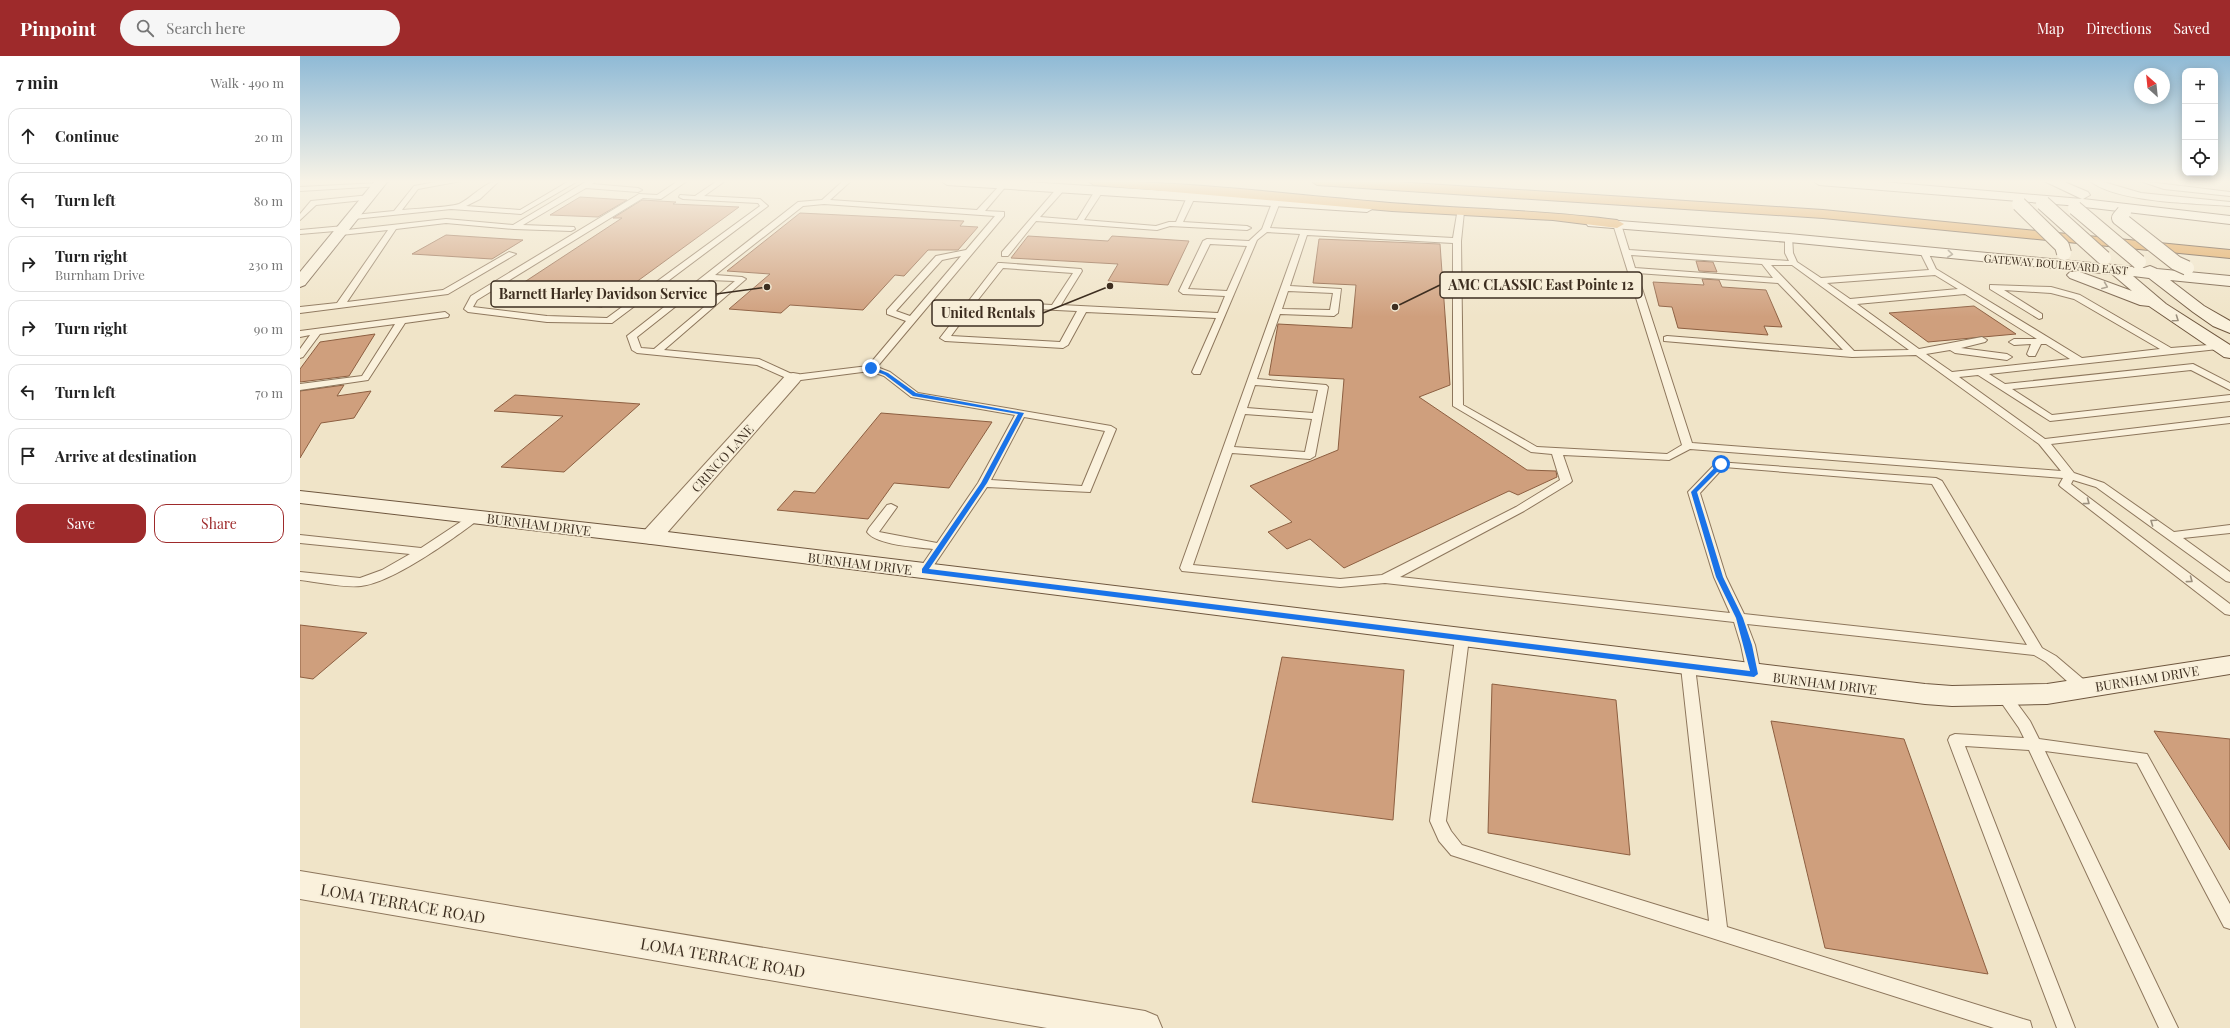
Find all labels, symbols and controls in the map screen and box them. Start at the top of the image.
search box [120,10,400,46]
text: Pinpoint [20,15,96,41]
icon: search [134,17,156,39]
text: Search here [166,18,246,38]
text: Map [2037,19,2064,38]
text: Directions [2086,19,2152,38]
text: Saved [2174,19,2210,38]
north arrow [2134,68,2170,104]
map controls [2182,68,2218,176]
button: + [2182,68,2218,104]
text: 7 min [16,71,59,93]
text: Walk · 490 m [210,74,284,91]
button: − [2182,104,2218,140]
icon: ahead [17,125,39,147]
text: Continue [55,126,119,146]
text: 20 m [254,128,283,145]
button: locate [2182,140,2218,176]
icon: left [17,189,39,211]
text: Turn left [55,190,116,210]
text: 80 m [254,192,283,209]
text: Turn right [55,246,128,266]
one-way arrow [1947,249,1953,258]
street label: GATEWAY BOULEVARD EAST [1983,250,2129,278]
icon: right [17,253,39,275]
text: 230 m [248,256,283,273]
text: Burnham Drive [55,266,145,283]
callout: AMC CLASSIC East Pointe 12 [1440,272,1642,298]
text: AMC CLASSIC East Pointe 12 [1447,275,1634,294]
callout: Barnett Harley Davidson Service [491,281,716,307]
one-way arrow [2102,281,2109,289]
text: Barnett Harley Davidson Service [499,284,707,303]
callout: United Rentals [932,300,1043,326]
text: United Rentals [941,303,1035,322]
one-way arrow [2172,314,2179,322]
icon: right [17,317,39,339]
text: Turn right [55,318,128,338]
text: 90 m [254,320,283,337]
route end [862,359,880,377]
icon: left [17,381,39,403]
text: Turn left [55,382,116,402]
text: 70 m [255,384,283,401]
street label: CRINCO LANE [687,421,757,495]
icon: arrive [17,445,39,467]
text: Arrive at destination [55,446,197,466]
route start [1712,455,1730,473]
one-way arrow [2082,497,2089,504]
button: Save [16,504,146,543]
button: Share [154,504,284,543]
street label: BURNHAM DRIVE [486,509,592,539]
one-way arrow [2150,520,2157,527]
street label: BURNHAM DRIVE [807,548,913,578]
one-way arrow [2186,576,2193,583]
street label: BURNHAM DRIVE [2094,661,2200,695]
street label: BURNHAM DRIVE [1772,668,1878,698]
street label: LOMA TERRACE ROAD [319,878,487,928]
street label: LOMA TERRACE ROAD [639,932,807,982]

